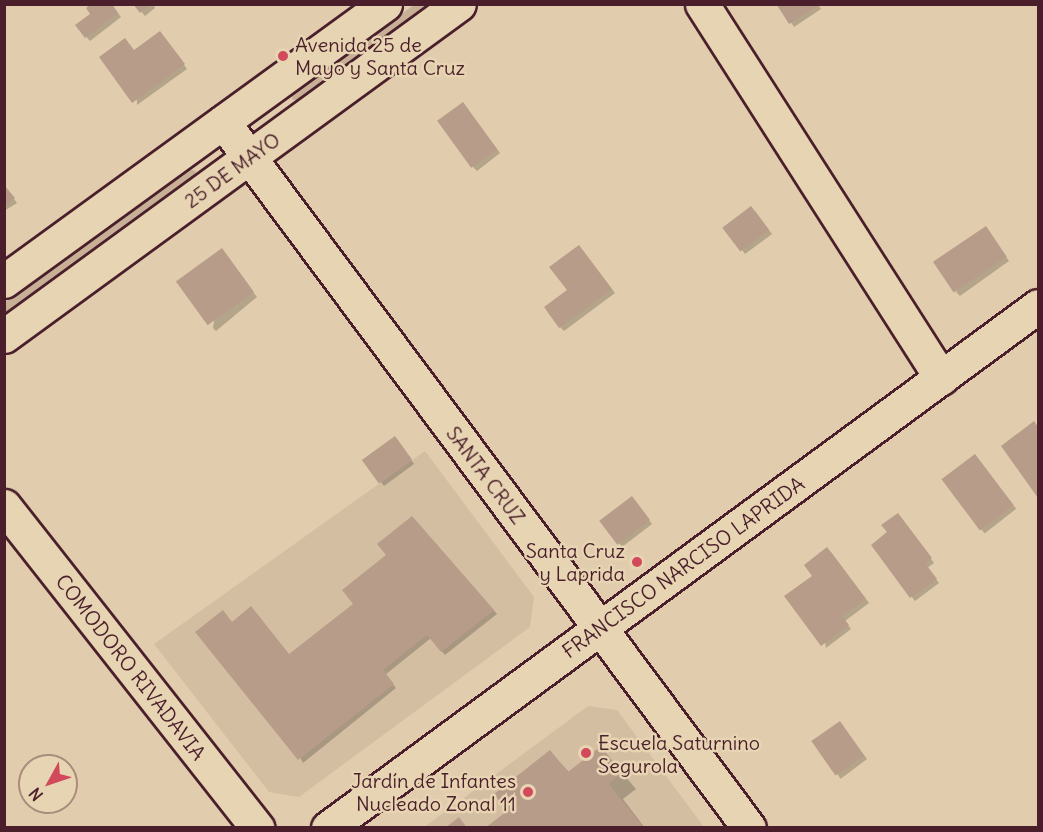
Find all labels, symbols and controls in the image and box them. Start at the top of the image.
place label: Avenida 25 de Mayo y Santa Cruz [295,33,465,80]
marker: Avenida 25 de Mayo y Santa Cruz [276,49,290,63]
street label: 25 DE MAYO [179,127,285,213]
street label: SANTA CRUZ [442,421,530,529]
street label: FRANCISCO NARCISO LAPRIDA [557,471,809,663]
place label: Santa Cruz y Laprida [526,538,625,585]
marker: Santa Cruz y Laprida [630,555,644,569]
street label: COMODORO RIVADAVIA [51,569,211,765]
place label: Escuela Saturnino Segurola [598,730,760,777]
marker: Escuela Saturnino Segurola [579,746,593,760]
north arrow [18,754,78,814]
place label: Jardín de Infantes Nucleado Zonal 11 [351,768,516,815]
text: N [25,784,47,805]
marker: Jardín de Infantes Nucleado Zonal 11 [521,785,535,799]

